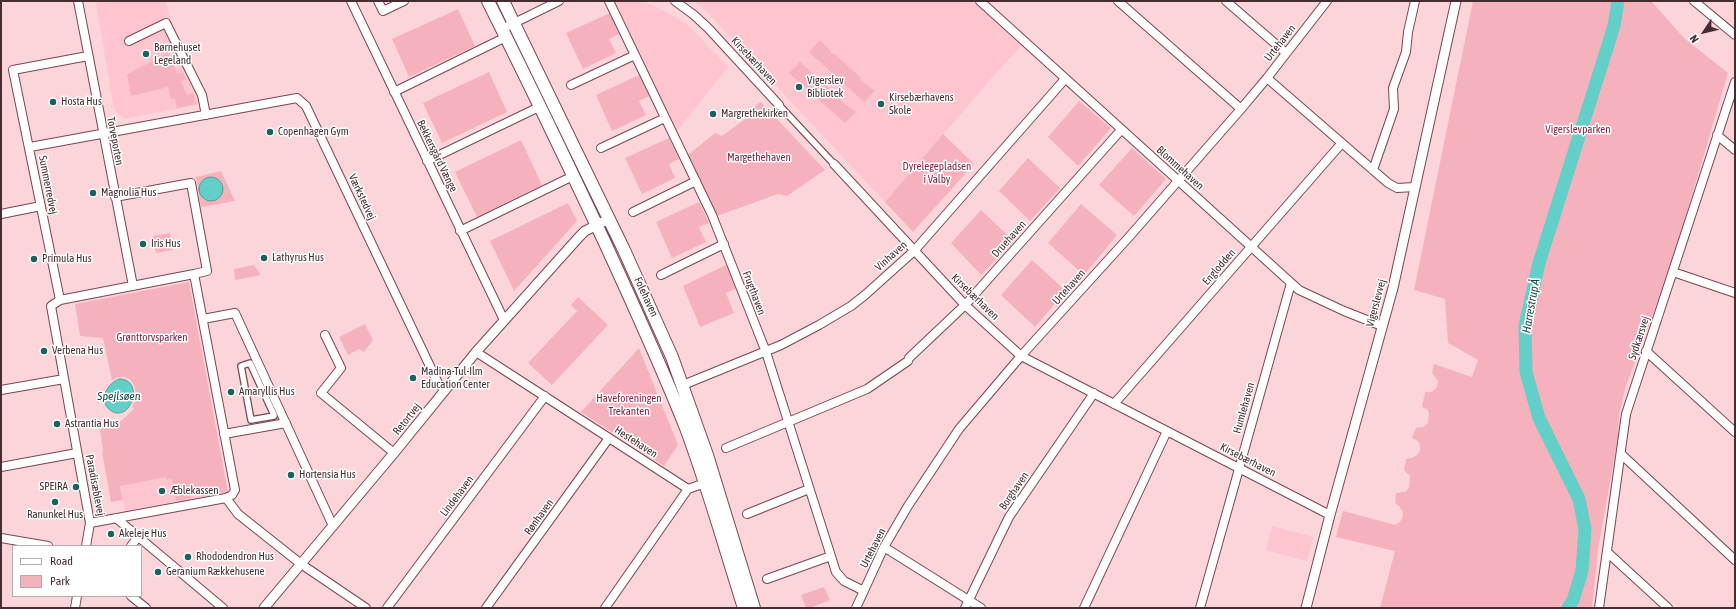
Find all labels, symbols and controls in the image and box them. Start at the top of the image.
north arrow [1684,12,1724,52]
street label: Urtehaven [1262,22,1298,64]
text: N [1687,33,1701,45]
street label: Kirsebærhaven [728,34,780,88]
place label: Børnehuset Legeland [154,41,201,67]
marker: Børnehuset Legeland [141,49,151,59]
place label: Vigerslev Bibliotek [807,74,844,100]
marker: Vigerslev Bibliotek [794,82,804,92]
place label: Kirsebærhavens Skole [889,91,954,117]
place label: Hosta Hus [61,95,102,109]
marker: Hosta Hus [48,97,58,107]
marker: Kirsebærhavens Skole [876,99,886,109]
place label: Margrethekirken [721,107,788,121]
marker: Margrethekirken [708,109,718,119]
street label: Torveporten [104,116,126,166]
street label: Bekkersgård Vænge [414,118,460,194]
park label: Vigerslevparken [1545,123,1611,137]
place label: Copenhagen Gym [278,125,349,139]
marker: Copenhagen Gym [265,127,275,137]
street label: Blommehaven [1154,143,1206,193]
park label: Margethehaven [727,151,791,165]
street label: Summerredvej [36,155,60,215]
park label: Dyrelegepladsen i Valby [903,160,971,186]
street label: Værkstedvej [346,172,378,222]
place label: Magnolia Hus [101,186,156,200]
marker: Magnolia Hus [88,188,98,198]
street label: Druehaven [989,218,1029,260]
place label: Iris Hus [151,237,181,251]
street label: Vinhaven [872,238,910,274]
marker: Iris Hus [138,239,148,249]
street label: Englodden [1200,246,1238,288]
place label: Lathyrus Hus [272,251,324,265]
place label: Primula Hus [42,252,92,266]
marker: Lathyrus Hus [259,253,269,263]
marker: Primula Hus [29,254,39,264]
street label: Urtehaven [1050,267,1088,307]
street label: Frugthaven [740,269,768,317]
street label: Kirsebærhaven [949,271,1001,323]
street label: Folehaven [631,275,661,319]
street label: Vigerslevvej [1363,278,1389,328]
water label: Harrestrup Å [1519,278,1543,334]
street label: Sydkærsvej [1626,314,1652,362]
park label: Grønttorvsparken [116,331,188,345]
place label: Verbena Hus [52,344,103,358]
marker: Verbena Hus [39,346,49,356]
place label: Madina-Tul-Ilm Education Center [421,365,490,391]
marker: Madina-Tul-Ilm Education Center [408,373,418,383]
street label: Humlehaven [1230,381,1258,435]
place label: Amaryllis Hus [239,385,295,399]
marker: Amaryllis Hus [226,387,236,397]
water label: Spejlsøen [97,389,141,403]
park label: Haveforeningen Trekanten [596,392,662,418]
street label: Retortvej [390,400,424,438]
place label: Astrantia Hus [65,417,119,431]
marker: Astrantia Hus [52,419,62,429]
street label: Hestehaven [612,423,660,461]
street label: Kirsebærhaven [1218,440,1278,480]
street label: Paradisæblevej [83,453,107,517]
place label: Hortensia Hus [299,468,356,482]
street label: Borghaven [996,469,1032,513]
marker: Hortensia Hus [286,470,296,480]
street label: Lindehaven [437,473,477,519]
place label: SPEIRA [40,480,68,494]
marker: SPEIRA [71,482,81,492]
place label: Æblekassen [170,484,219,498]
marker: Æblekassen [157,486,167,496]
street label: Rønhaven [522,496,556,538]
marker: Ranunkel Hus [50,497,60,507]
place label: Ranunkel Hus [27,508,83,522]
street label: Urtehaven [857,526,889,570]
place label: Akeleje Hus [119,527,166,541]
marker: Akeleje Hus [106,529,116,539]
legend [12,545,142,597]
place label: Rhododendron Hus [196,550,274,564]
marker: Rhododendron Hus [183,552,193,562]
text: Road [50,554,73,568]
place label: Geranium Rækkehusene [166,565,265,579]
marker: Geranium Rækkehusene [153,567,163,577]
text: Park [50,574,70,588]

